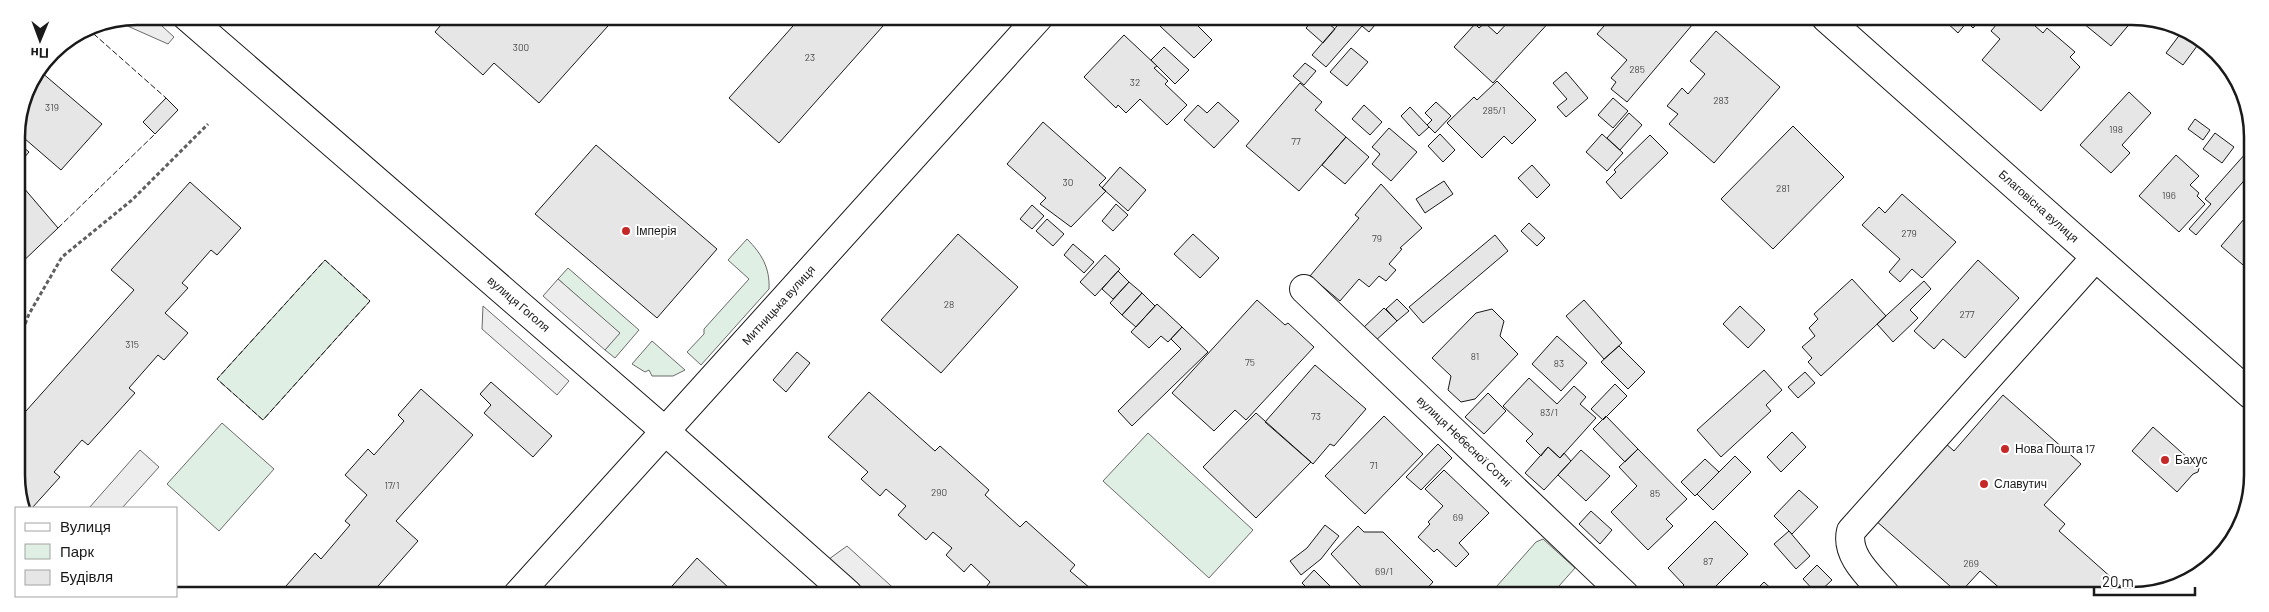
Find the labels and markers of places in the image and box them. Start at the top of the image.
place label: Імперія [636,223,677,238]
marker: Імперія [620,225,632,237]
place label: Нова Пошта 17 [2015,441,2095,455]
marker: Нова Пошта 17 [1999,443,2011,455]
place label: Бахус [2175,452,2207,467]
marker: Бахус [2159,454,2171,466]
place label: Славутич [1994,476,2047,491]
marker: Славутич [1978,478,1990,490]

